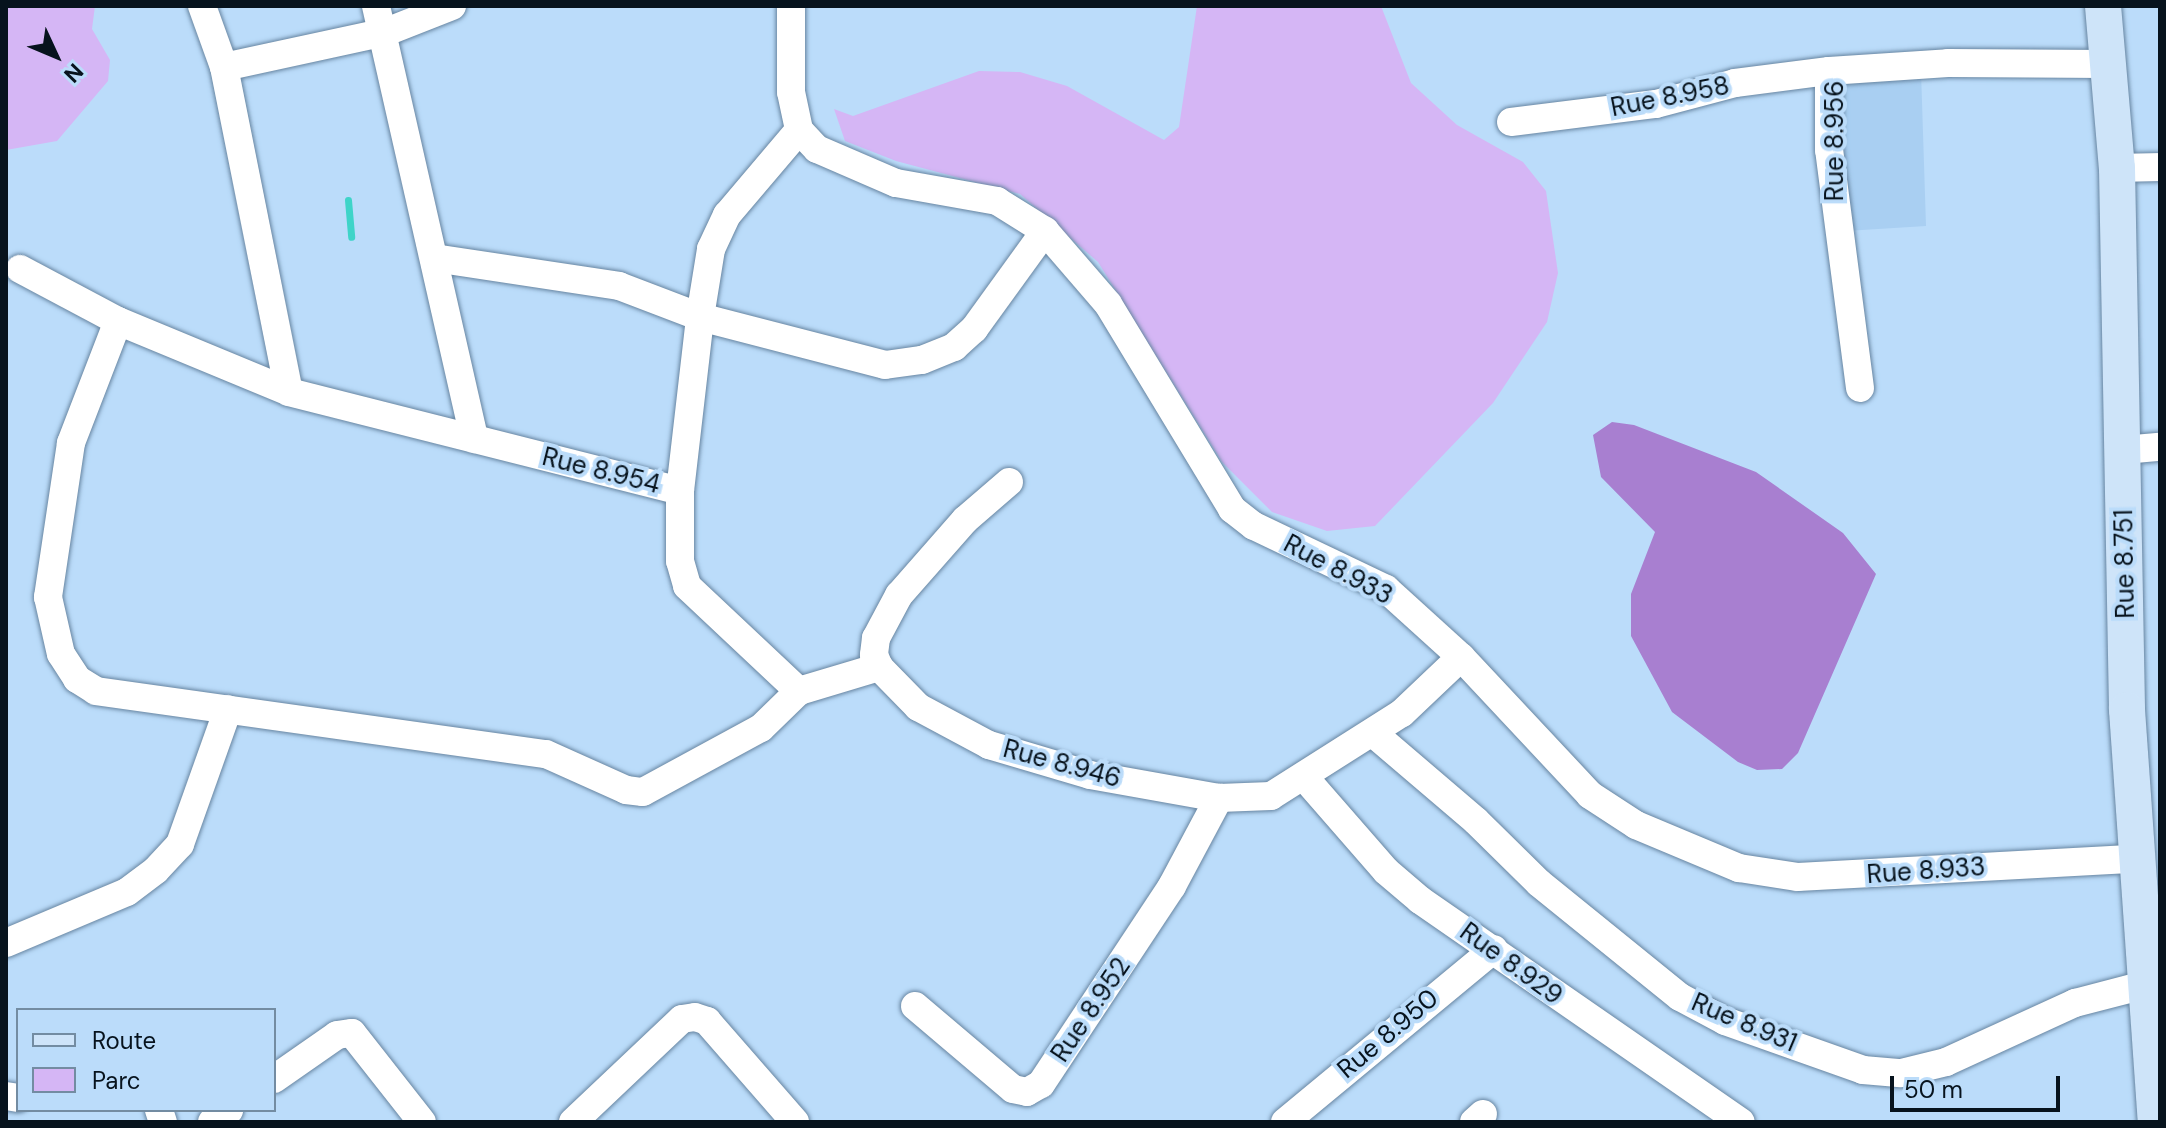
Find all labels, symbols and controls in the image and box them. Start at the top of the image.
north arrow [16,16,96,96]
text: N [58,57,90,89]
street label: Rue 8.958 [1608,70,1732,124]
street label: Rue 8.956 [1819,81,1851,201]
street label: Rue 8.954 [539,441,663,501]
street label: Rue 8.751 [2108,509,2142,619]
street label: Rue 8.933 [1278,528,1398,612]
street label: Rue 8.946 [1000,733,1124,795]
street label: Rue 8.933 [1866,851,1986,891]
street label: Rue 8.929 [1454,916,1568,1012]
street label: Rue 8.952 [1045,952,1137,1068]
street label: Rue 8.950 [1331,983,1445,1085]
street label: Rue 8.931 [1687,987,1801,1059]
legend [16,1008,276,1112]
text: Route [92,1025,156,1056]
scale bar [1894,1060,2064,1110]
text: Parc [92,1065,141,1096]
text: 50 m [1904,1074,1963,1105]

